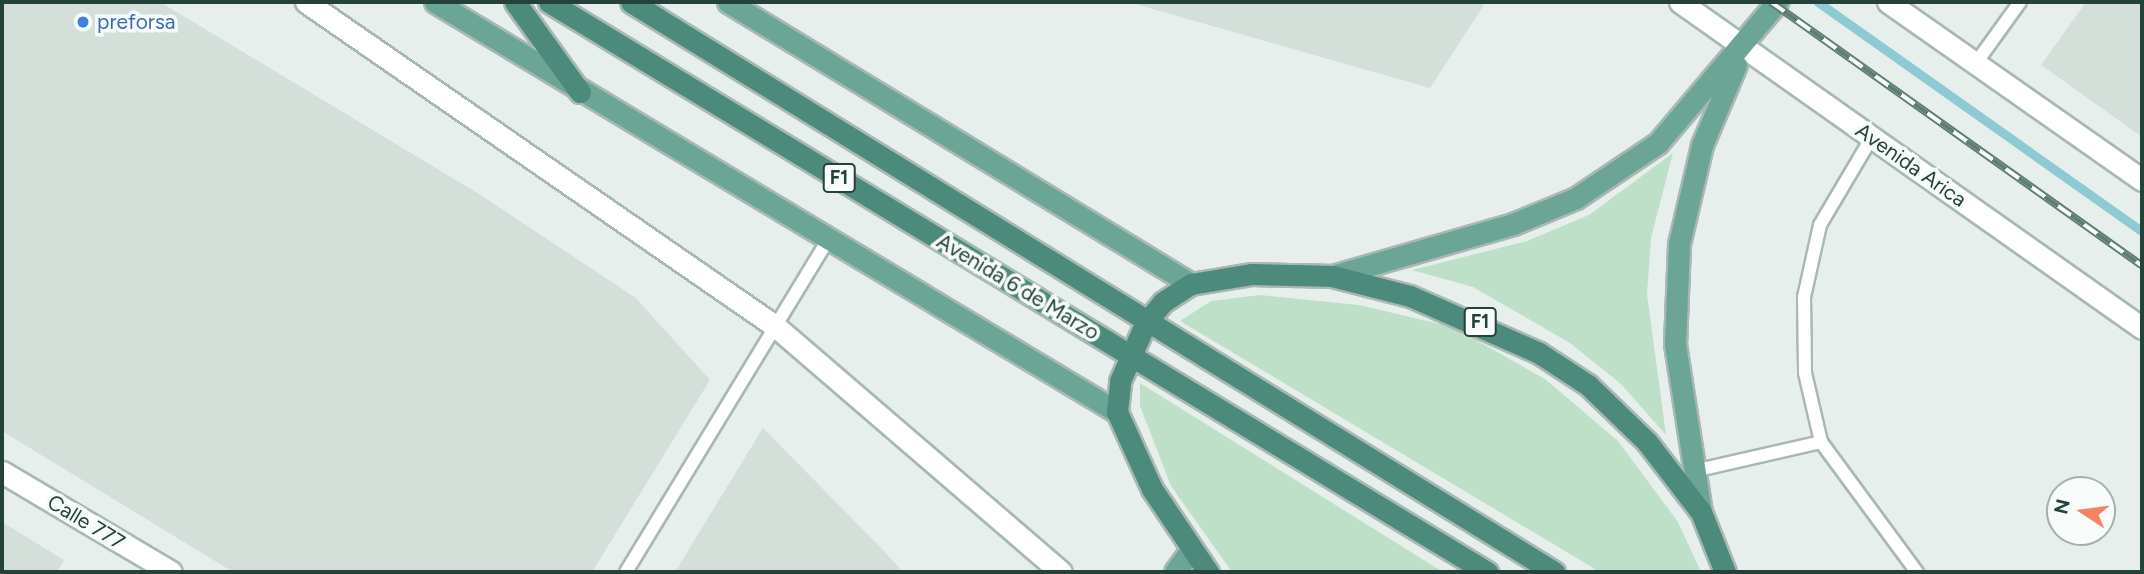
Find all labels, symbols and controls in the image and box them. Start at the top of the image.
place label: preforsa [97,9,175,35]
marker: preforsa [75,14,91,30]
street label: Avenida Arica [1851,118,1971,212]
road number: F1 [822,162,856,194]
street label: Avenida 6 de Marzo [932,229,1104,345]
road number: F1 [1462,306,1498,338]
north arrow [2046,476,2116,546]
street label: Calle 777 [43,489,129,555]
text: N [2049,497,2075,516]

